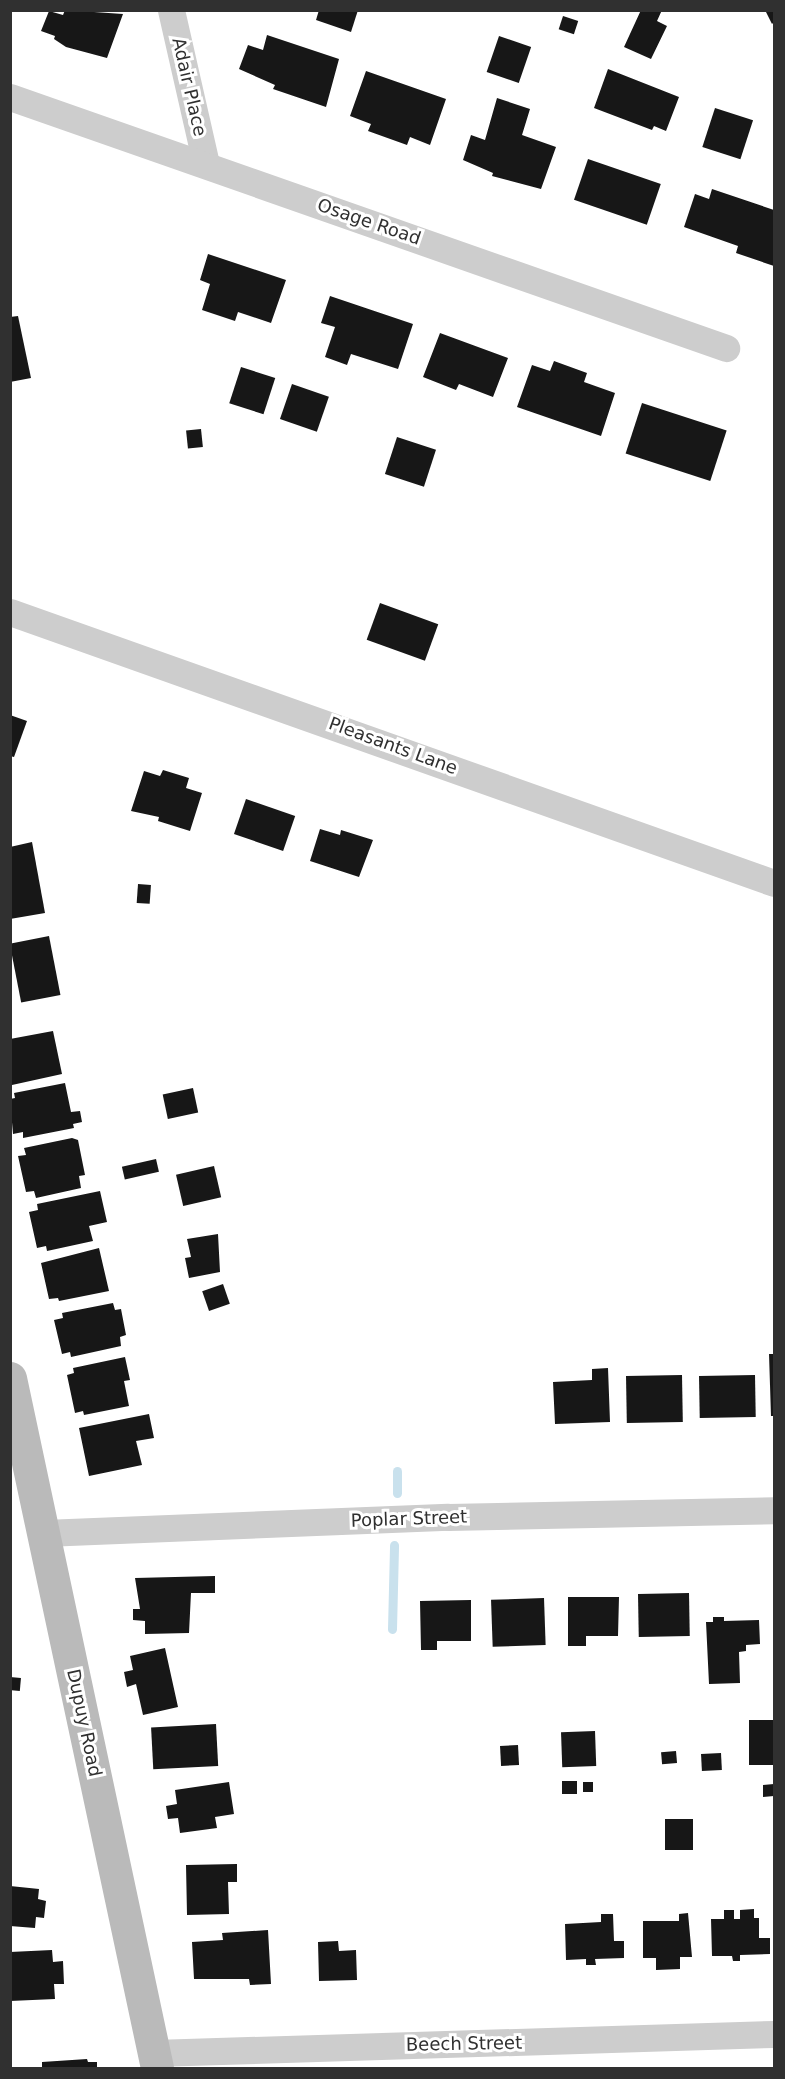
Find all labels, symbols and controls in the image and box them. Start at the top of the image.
street label: Adair Place [167,36,211,138]
street label: Osage Road [314,194,424,250]
street label: Pleasants Lane [326,713,460,779]
street label: Poplar Street [350,1506,468,1532]
street label: Dupuy Road [62,1667,106,1779]
street label: Beech Street [406,2032,522,2056]

